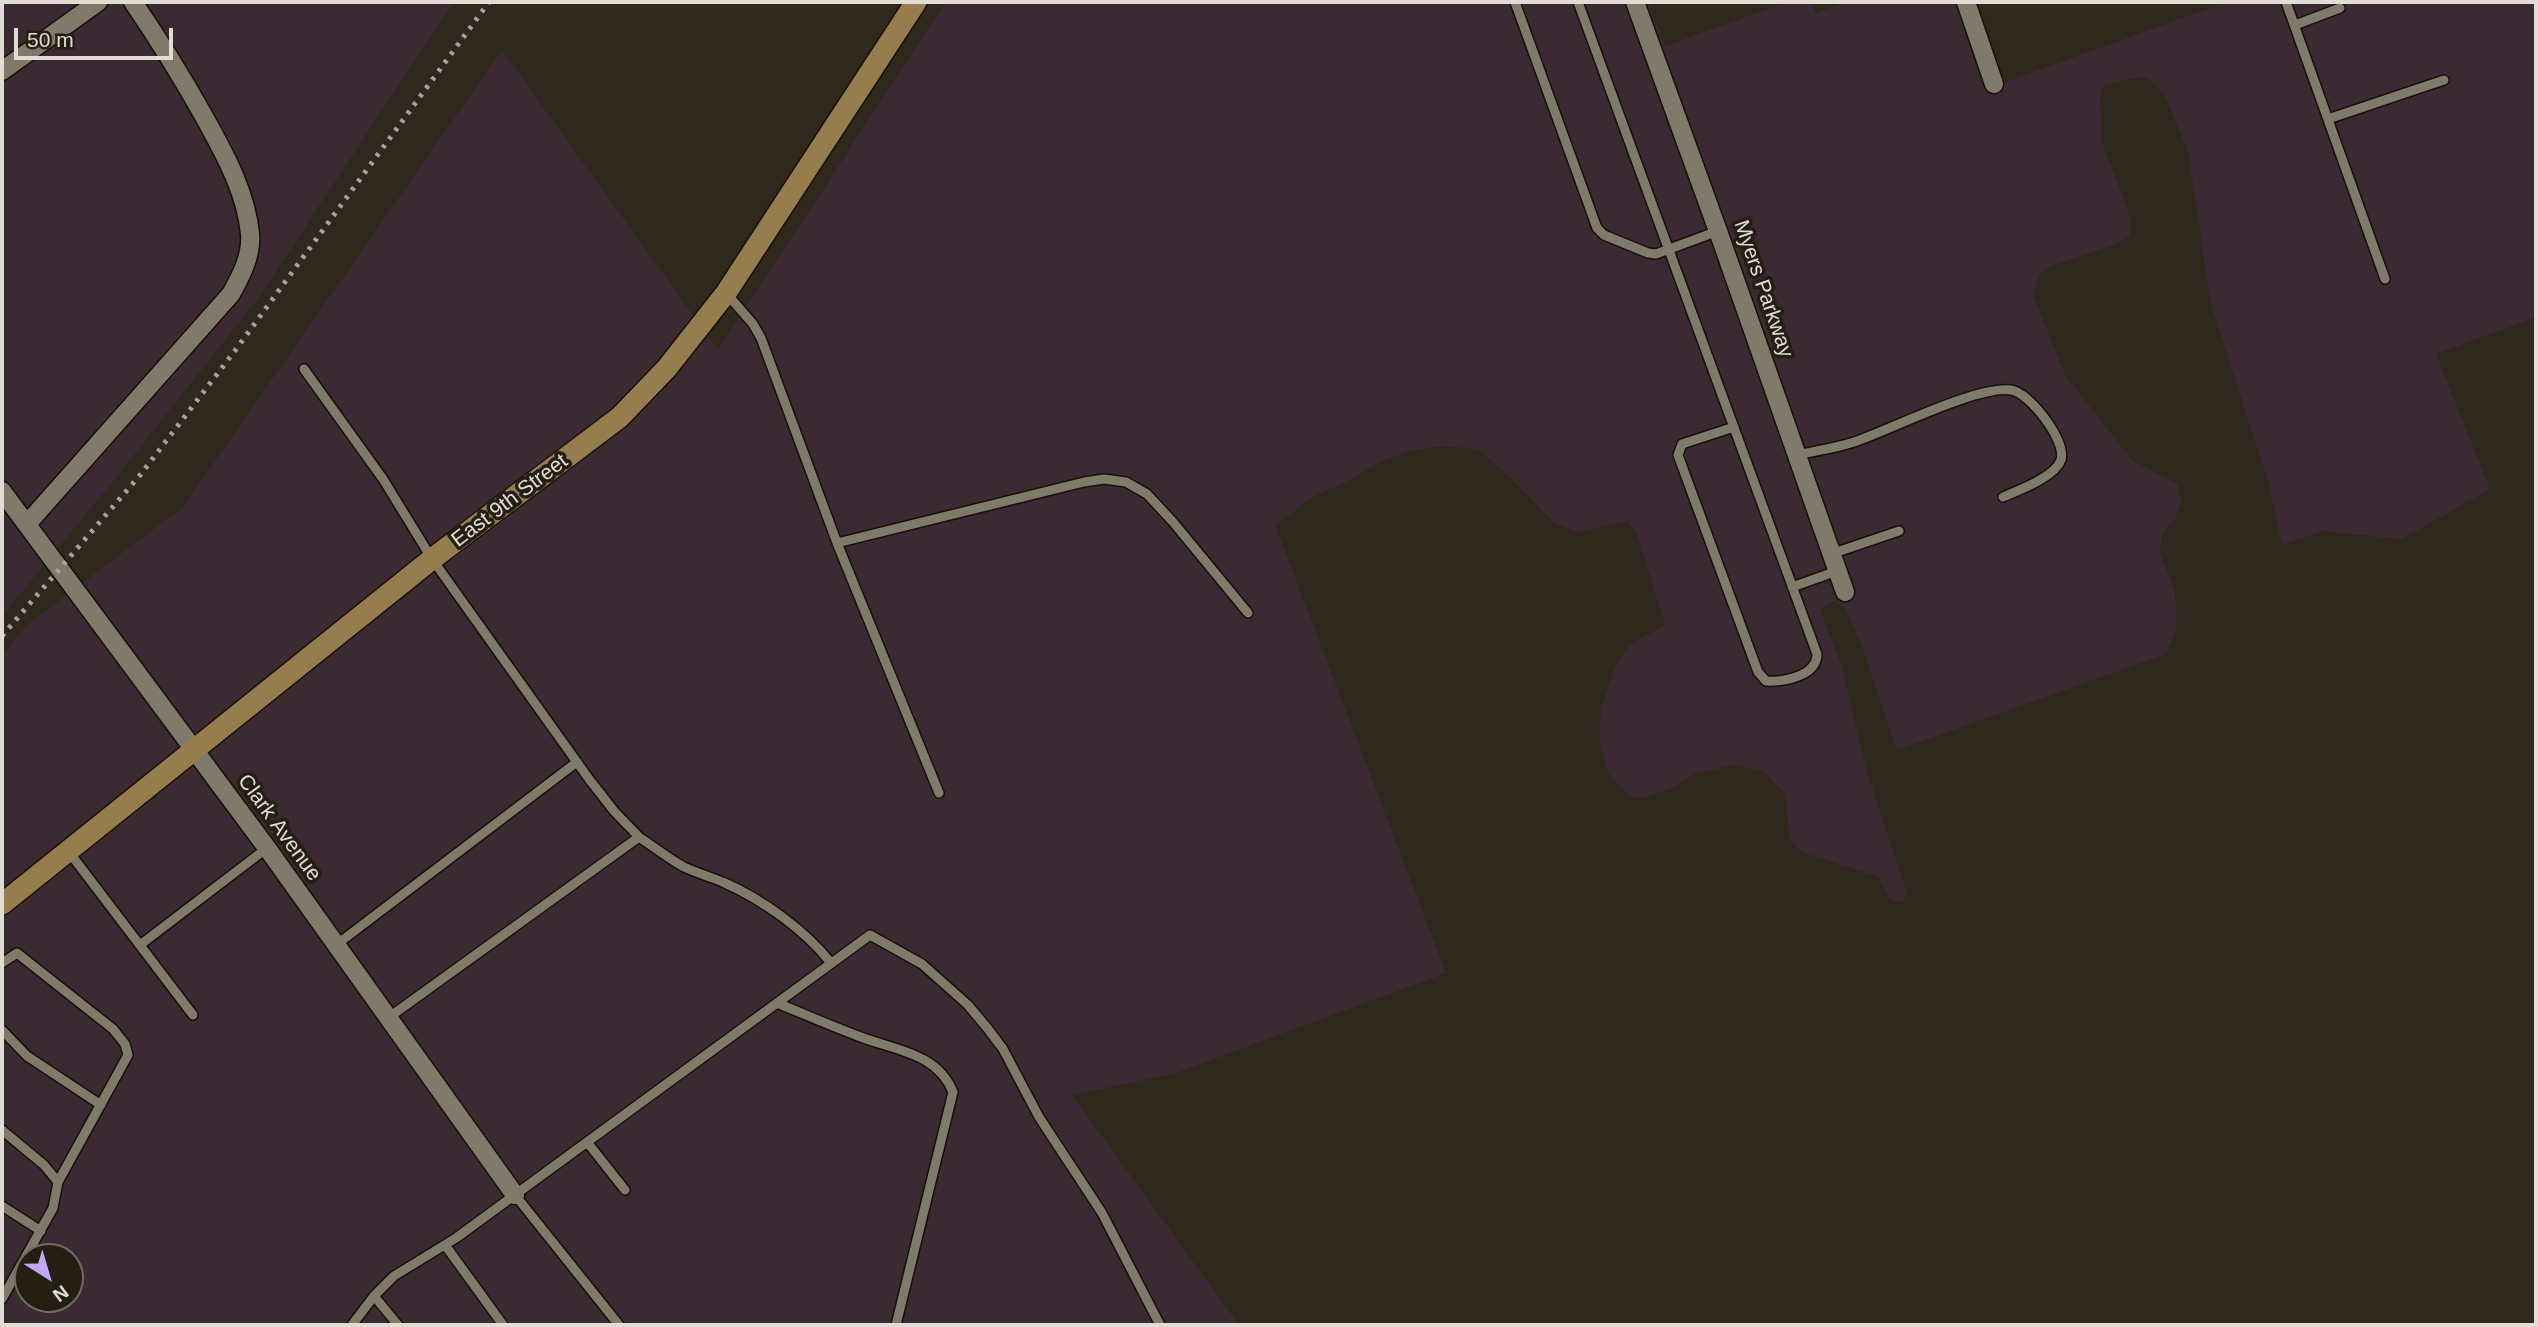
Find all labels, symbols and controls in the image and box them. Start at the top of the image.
scale bar [18,14,177,58]
text: 50 m [27,28,74,51]
street label: Myers Parkway [1728,217,1798,361]
street label: East 9th Street [447,449,573,553]
street label: Clark Avenue [232,770,326,886]
north arrow [14,1243,84,1313]
text: N [49,1281,73,1306]

